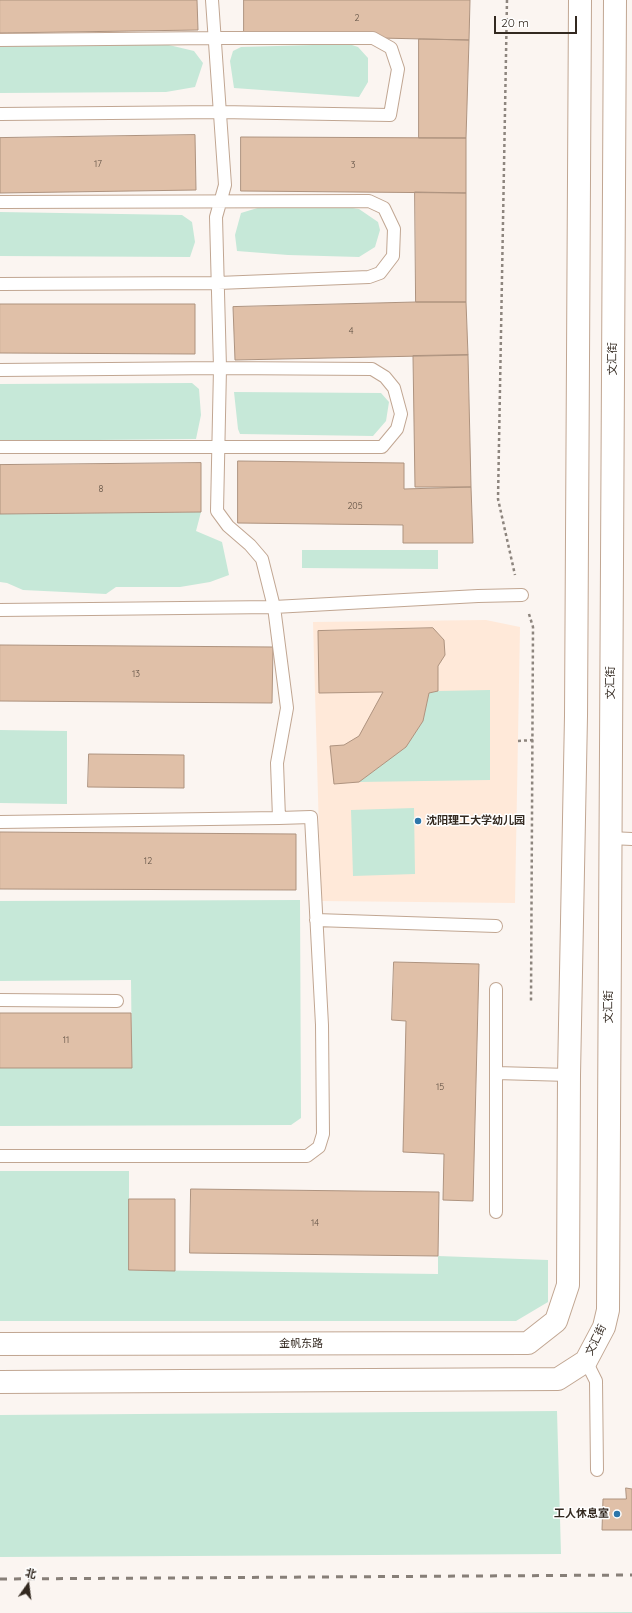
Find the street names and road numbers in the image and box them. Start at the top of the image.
street label: 文汇街 [606,343,620,375]
street label: 文汇街 [604,667,618,699]
street label: 文汇街 [602,991,616,1023]
street label: 文汇街 [583,1322,609,1358]
street label: 金帆东路 [279,1337,323,1351]

